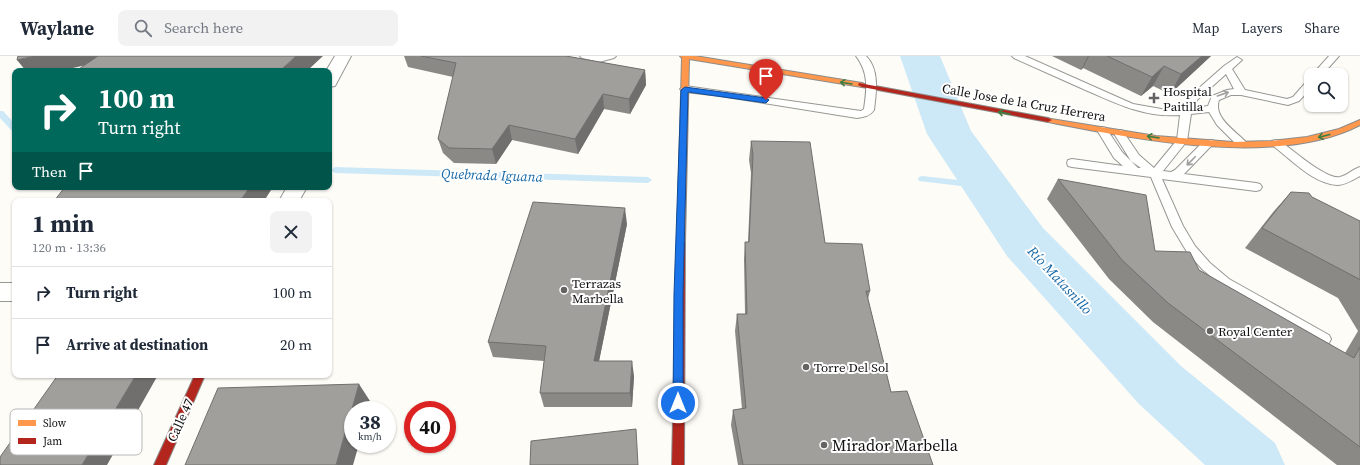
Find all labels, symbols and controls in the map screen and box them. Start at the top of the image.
search box [118,10,398,46]
text: Waylane [20,15,94,41]
icon: search [132,17,154,39]
text: Search here [164,17,243,38]
text: Map [1192,18,1219,38]
text: Layers [1241,18,1283,38]
text: Share [1305,18,1340,38]
pin [749,59,783,100]
icon: arrive [755,65,777,87]
map controls [1304,68,1348,112]
button: search [1304,68,1348,112]
text: 100 m [98,79,175,117]
one-way arrow [840,79,853,87]
street label: Calle Jose de la Cruz Herrera [941,80,1108,125]
place label: Hospital Paitilla [1163,83,1212,115]
icon: right [32,84,84,136]
one-way arrow [1217,90,1229,98]
marker: Hospital Paitilla [1148,92,1160,104]
one-way arrow [998,109,1011,117]
text: Turn right [98,115,180,140]
one-way arrow [1318,132,1331,140]
one-way arrow [1147,133,1160,141]
one-way arrow [1187,156,1196,166]
icon: arrive [75,160,97,182]
text: Then [32,161,67,182]
water label: Quebrada Iguana [441,163,544,187]
text: 1 min [32,207,94,240]
button: close [270,211,312,253]
text: 120 m · 13:36 [32,239,106,256]
water label: Río Matasnillo [1022,241,1097,319]
place label: Terrazas Marbella [572,275,624,307]
icon: right [32,282,54,304]
text: Turn right [66,282,138,303]
text: 100 m [272,282,312,303]
marker: Terrazas Marbella [559,285,569,295]
place label: Royal Center [1218,323,1293,340]
marker: Royal Center [1205,326,1215,336]
icon: arrive [32,334,54,356]
text: Arrive at destination [66,334,208,355]
text: 20 m [280,334,312,355]
place label: Torre Del Sol [814,359,889,376]
marker: Torre Del Sol [801,362,811,372]
position arrow [657,382,699,424]
street label: Calle 47 [163,396,198,444]
speed limit sign: 40 [404,401,456,453]
text: 38 [359,408,381,436]
legend [10,409,142,455]
text: Slow [43,416,67,431]
text: km/h [358,430,382,443]
text: Jam [42,434,62,449]
place label: Mirador Marbella [832,434,959,456]
marker: Mirador Marbella [819,440,829,450]

